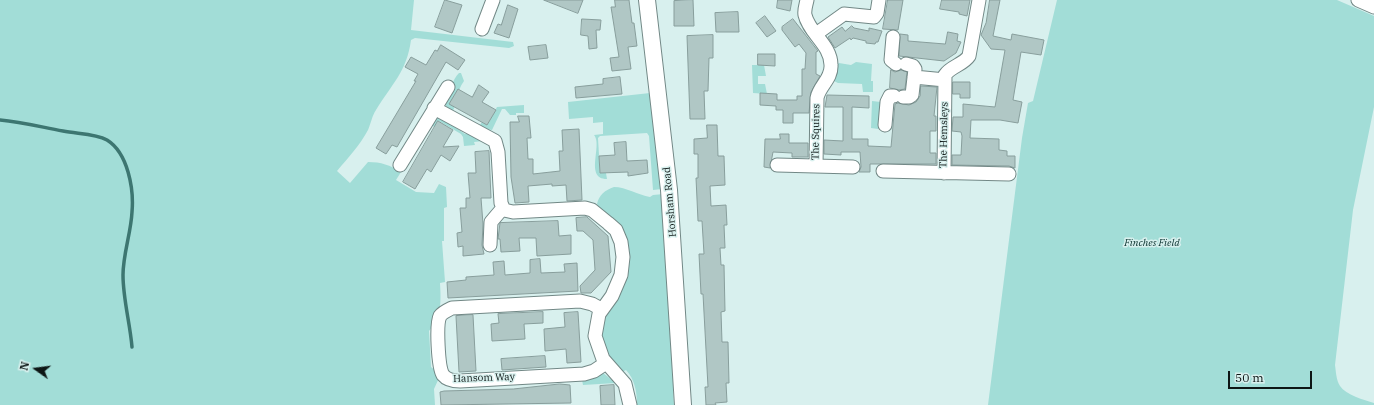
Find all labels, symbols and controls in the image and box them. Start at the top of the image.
street label: The Hemsleys [937,102,951,168]
street label: The Squires [810,104,822,160]
street label: Horsham Road [661,167,679,237]
park label: Finches Field [1124,237,1180,249]
north arrow [16,349,56,389]
text: N [17,360,32,372]
scale bar [1230,363,1314,389]
text: 50 m [1235,370,1264,385]
street label: Hansom Way [453,371,515,385]

